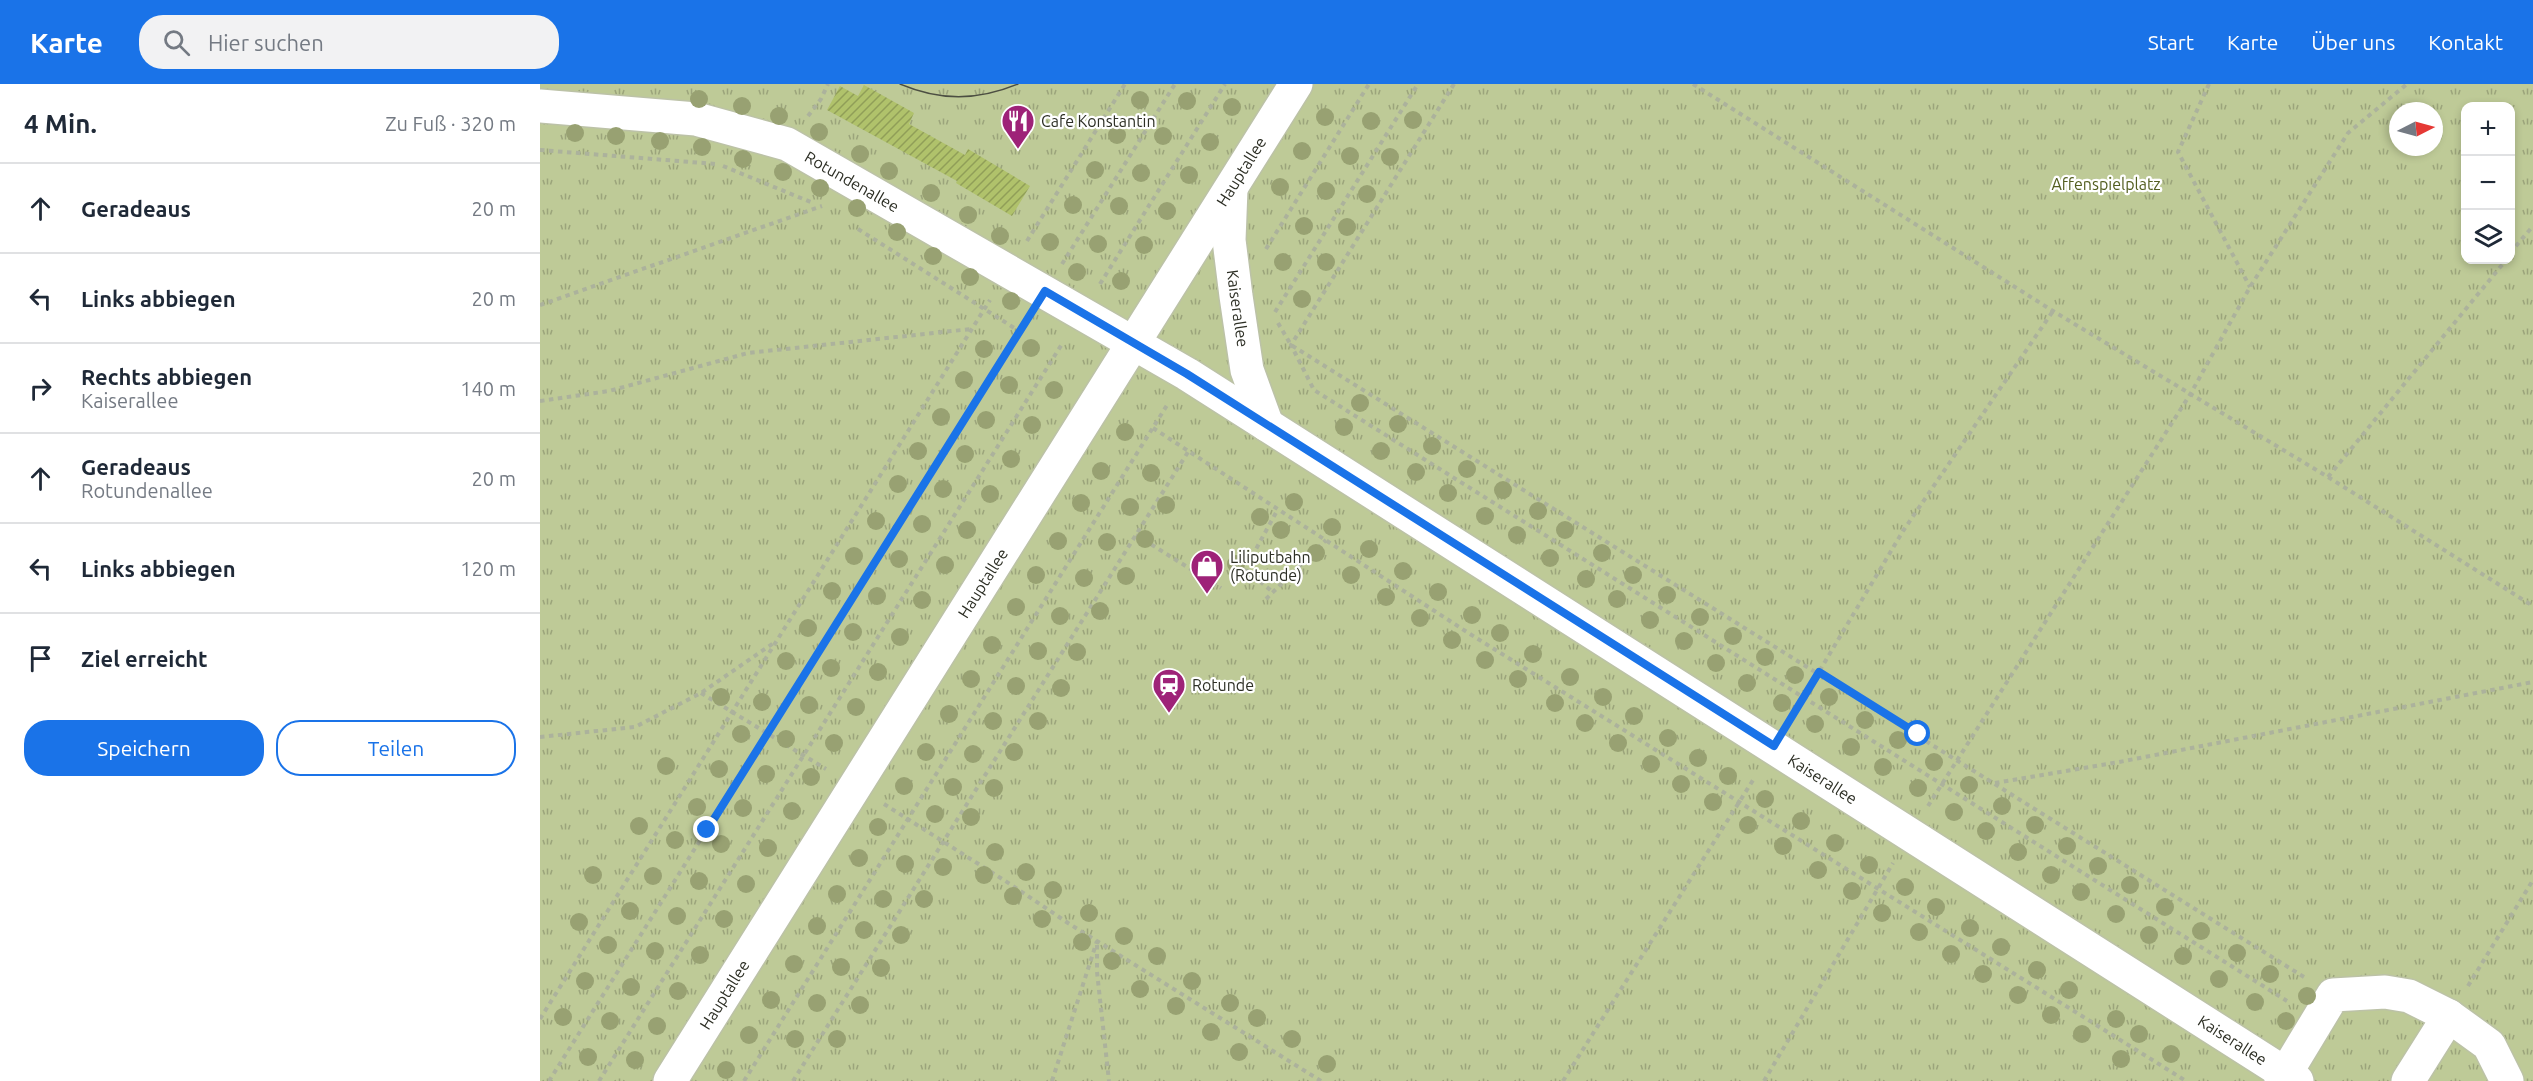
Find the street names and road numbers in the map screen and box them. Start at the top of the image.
street label: Hauptallee [1213,133,1270,209]
street label: Rotundenallee [802,147,902,216]
street label: Kaiserallee [1224,269,1252,348]
street label: Hauptallee [954,545,1011,621]
street label: Kaiserallee [1785,750,1860,807]
street label: Hauptallee [696,957,753,1033]
street label: Kaiserallee [2195,1011,2270,1069]

